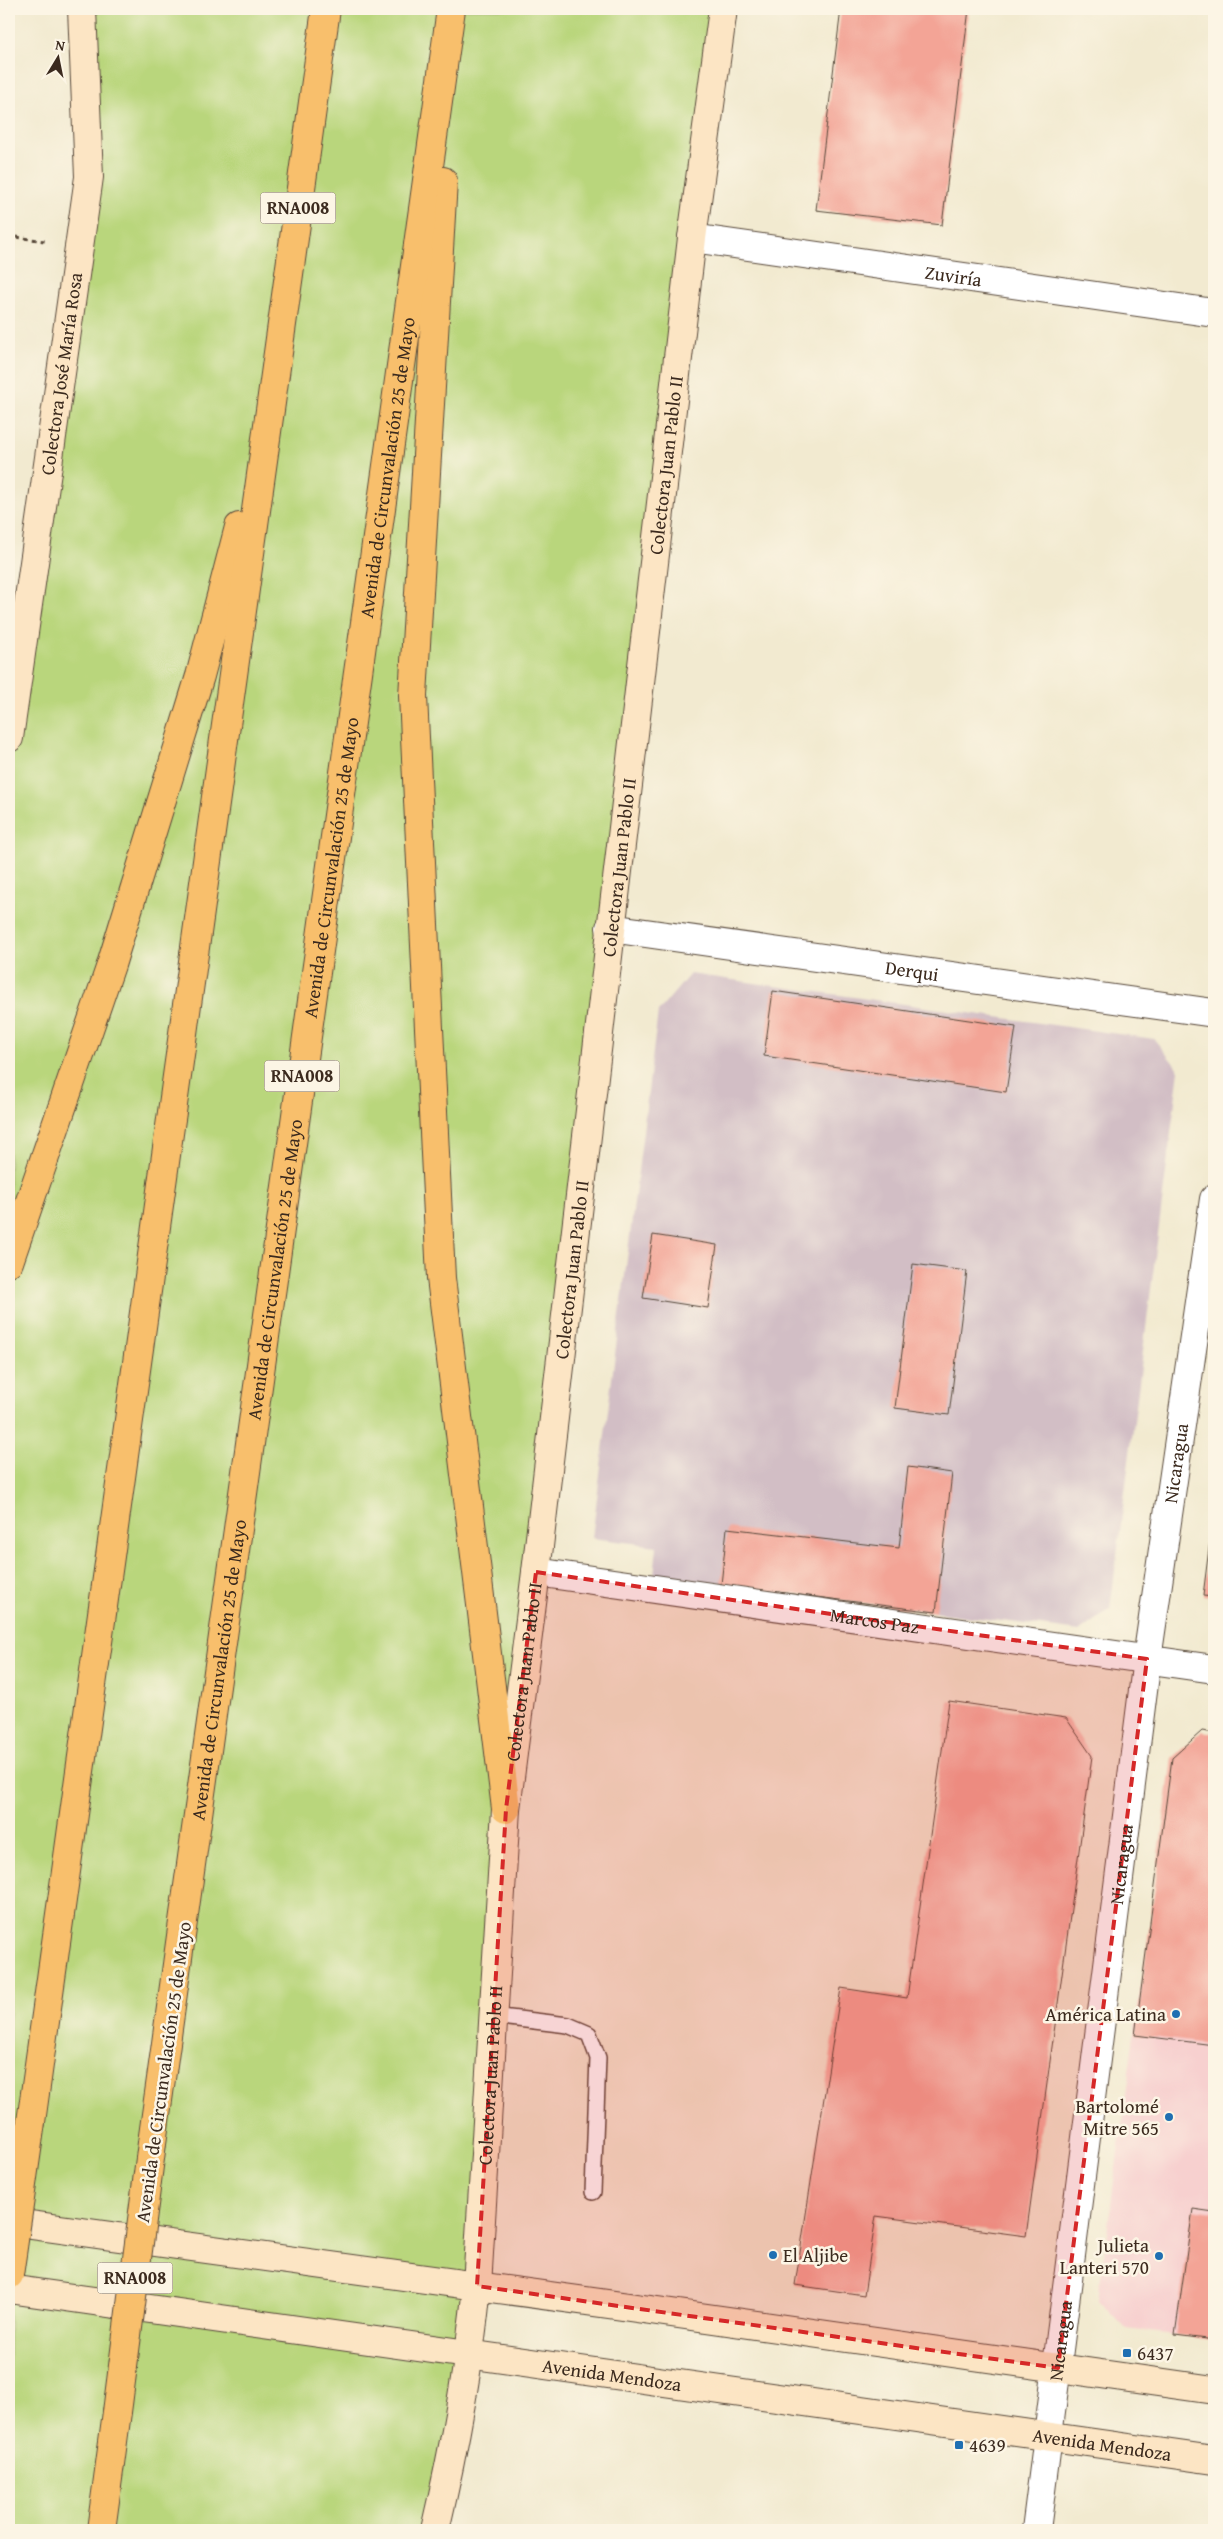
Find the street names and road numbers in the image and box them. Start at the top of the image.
road number: RNA008 [260,192,336,224]
street label: Zuviría [923,258,984,293]
street label: Colectora José María Rosa [33,270,89,477]
street label: Avenida de Circunvalación 25 de Mayo [352,315,422,620]
street label: Colectora Juan Pablo II [641,374,690,556]
street label: Avenida de Circunvalación 25 de Mayo [296,715,366,1020]
street label: Colectora Juan Pablo II [594,776,643,958]
street label: Derqui [884,953,941,988]
road number: RNA008 [264,1060,340,1092]
street label: Avenida de Circunvalación 25 de Mayo [239,1117,309,1422]
street label: Colectora Juan Pablo II [547,1178,596,1361]
street label: Nicaragua [1156,1421,1195,1505]
street label: Avenida de Circunvalación 25 de Mayo [183,1517,253,1822]
street label: Colectora Juan Pablo II [498,1581,549,1763]
street label: Marcos Paz [828,1600,921,1641]
street label: Nicaragua [1102,1823,1140,1906]
street label: Avenida de Circunvalación 25 de Mayo [128,1920,198,2224]
street label: Colectora Juan Pablo II [470,1984,509,2166]
road number: RNA008 [98,2262,172,2294]
street label: Nicaragua [1041,2299,1079,2382]
street label: Avenida Mendoza [541,2351,683,2398]
street label: Avenida Mendoza [1031,2420,1173,2468]

